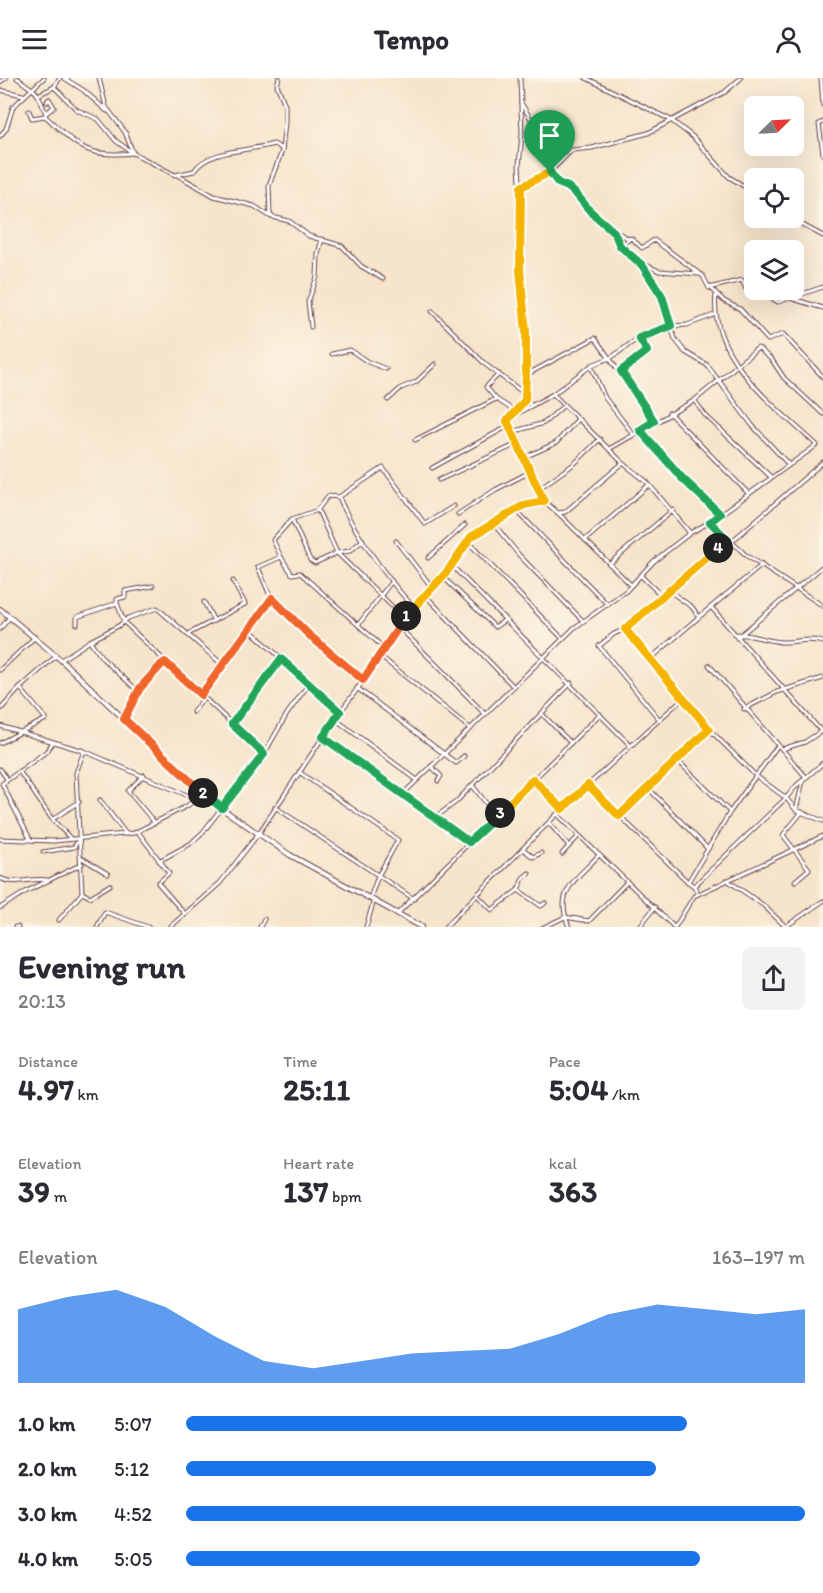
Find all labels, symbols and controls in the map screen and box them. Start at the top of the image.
icon: menu [18,23,51,56]
text: Tempo [374,23,449,56]
icon: person [772,23,805,56]
north arrow [744,96,804,156]
map controls [744,96,804,300]
pin [524,110,575,172]
icon: arrive [533,119,566,152]
button: locate [744,168,804,228]
button: layers [744,240,804,300]
pin: 4 [703,533,733,563]
text: 4 [713,538,723,557]
pin: 1 [391,601,421,631]
text: 1 [402,606,410,625]
pin: 2 [188,778,218,808]
text: 2 [199,783,207,802]
pin: 3 [485,798,515,828]
text: 3 [496,803,504,822]
text: Evening run [18,947,185,986]
button: share [742,947,805,1010]
text: 20:13 [18,989,66,1013]
text: Distance [18,1052,78,1071]
text: Time [283,1052,317,1071]
text: Pace [549,1052,581,1071]
text: 4.97 [18,1071,74,1108]
text: 25:11 [283,1071,350,1108]
text: 5:04 [549,1071,608,1108]
text: km [74,1085,99,1104]
text: /km [608,1085,640,1104]
text: Elevation [18,1154,82,1173]
text: Heart rate [283,1154,354,1173]
text: kcal [549,1154,577,1173]
text: 39 [18,1173,50,1210]
text: 137 [283,1173,328,1210]
text: 363 [549,1173,597,1210]
text: m [50,1187,67,1206]
text: bpm [328,1187,362,1206]
text: Elevation [18,1245,97,1269]
text: 163–197 m [712,1245,805,1269]
text: 1.0 km [18,1412,75,1436]
text: 5:07 [114,1412,152,1436]
text: 2.0 km [18,1457,77,1481]
text: 5:12 [114,1457,149,1481]
text: 3.0 km [18,1502,77,1526]
text: 4:52 [114,1502,152,1526]
text: 4.0 km [18,1547,78,1571]
text: 5:05 [114,1547,152,1571]

